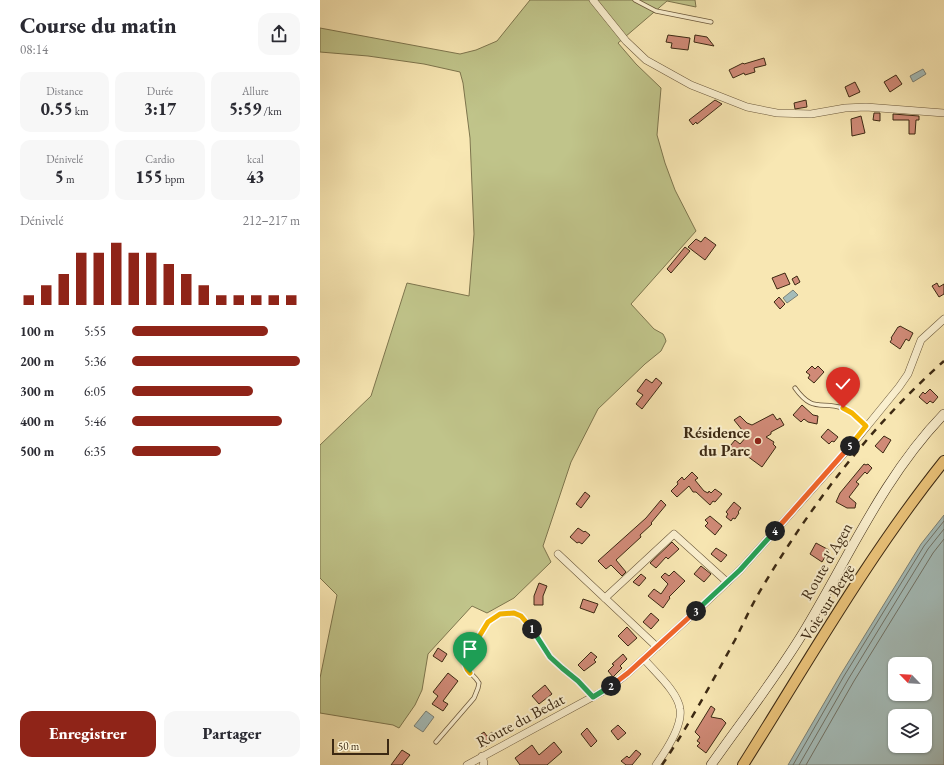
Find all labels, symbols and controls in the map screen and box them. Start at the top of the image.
text: Course du matin [20,11,177,40]
button: share [258,13,300,55]
text: 08:14 [20,41,48,58]
text: Distance [46,84,83,98]
text: Durée [147,84,173,98]
text: Allure [242,84,269,98]
text: 0.55 [41,98,73,120]
text: 3:17 [144,98,176,120]
text: 5:59 [229,98,261,120]
text: km [73,104,89,118]
text: /km [261,104,282,118]
text: Dénivelé [46,152,83,166]
text: Cardio [145,152,175,166]
text: kcal [247,152,264,166]
text: 5 [55,166,64,188]
text: 155 [135,166,163,188]
text: 43 [246,166,265,188]
text: m [64,172,75,186]
text: bpm [163,172,185,186]
text: Dénivelé [20,212,64,229]
text: 212–217 m [243,212,300,229]
text: 100 m [20,323,54,340]
text: 5:55 [84,323,106,340]
text: 200 m [20,353,54,370]
text: 5:36 [84,353,106,370]
pin [826,367,860,408]
icon: check [832,373,854,395]
text: 300 m [20,383,54,400]
text: 6:05 [84,383,106,400]
text: 400 m [20,413,54,430]
text: 5:46 [84,413,106,430]
place label: Résidence du Parc [683,422,750,461]
marker: Résidence du Parc [753,436,763,446]
pin: 5 [840,436,860,456]
text: 5 [847,439,853,453]
text: 500 m [20,443,54,460]
text: 6:35 [84,443,106,460]
street label: Route d'Agen [796,518,857,604]
pin: 4 [765,521,785,541]
text: 4 [772,524,778,538]
street label: Voie sur Berge [796,560,859,645]
pin: 3 [686,601,706,621]
text: 3 [693,604,699,618]
pin: 1 [522,619,542,639]
text: 1 [529,622,535,636]
pin [453,632,487,673]
icon: arrive [459,638,481,660]
north arrow [888,657,932,701]
map controls [888,657,932,753]
pin: 2 [601,676,621,696]
text: 2 [608,679,614,693]
street label: Route du Bedat [473,688,568,752]
button: layers [888,709,932,753]
button: Enregistrer [20,711,156,757]
button: Partager [164,711,300,757]
scale bar [332,737,389,756]
text: 50 m [338,739,359,753]

